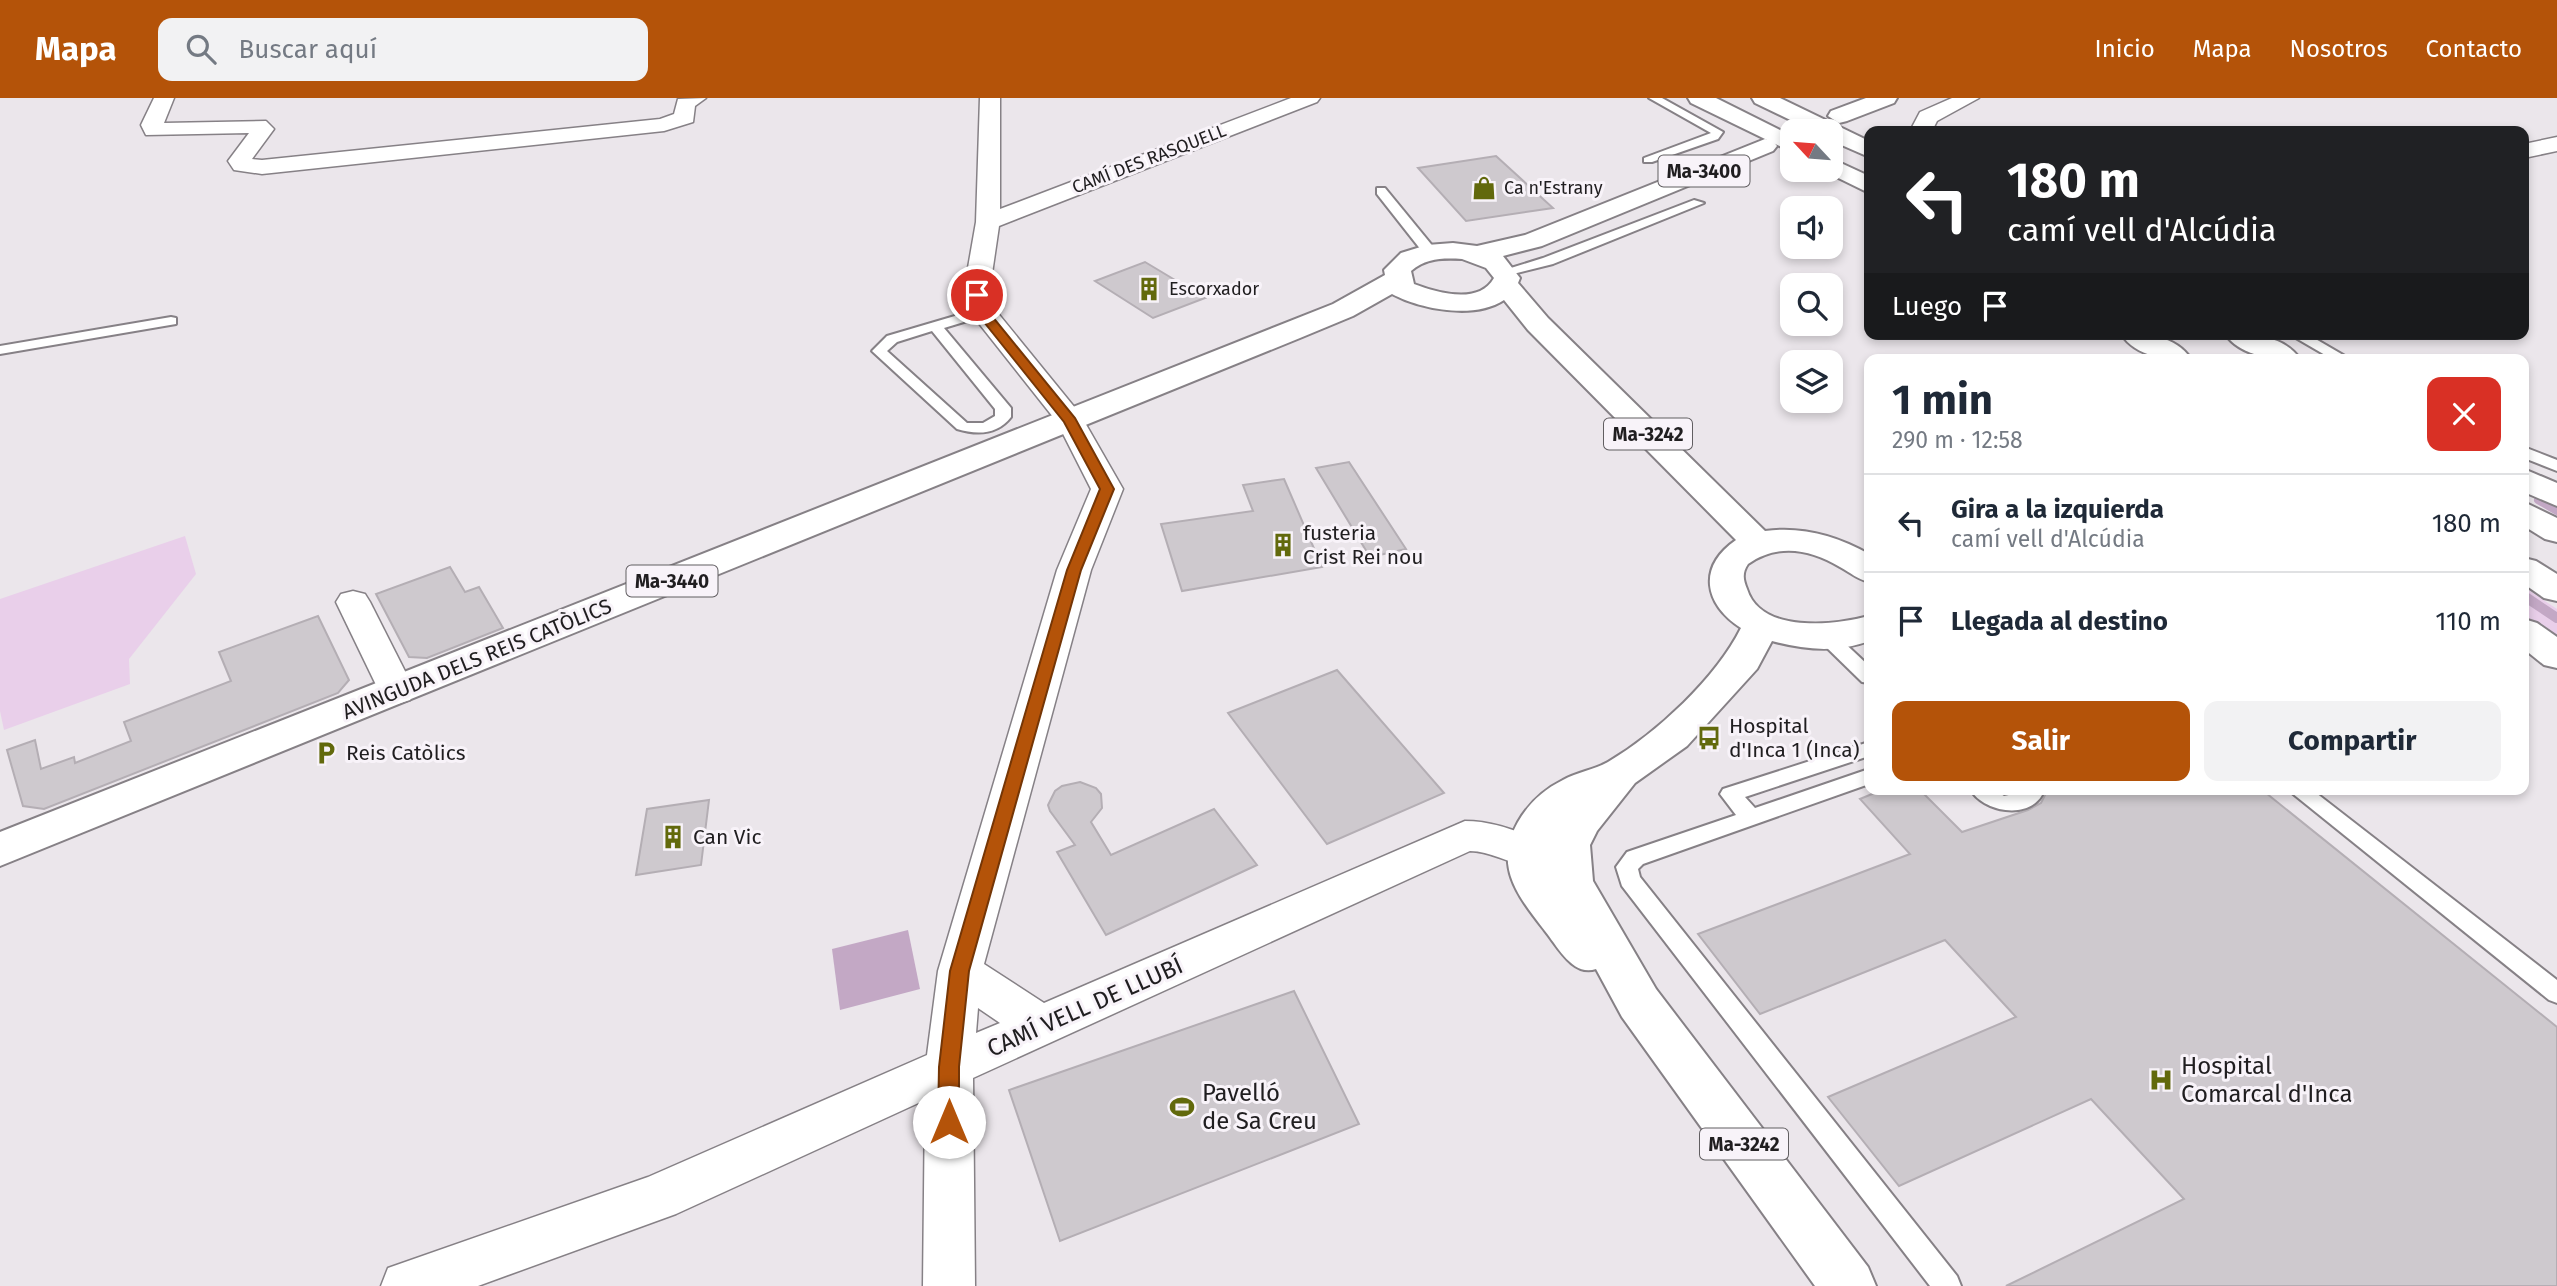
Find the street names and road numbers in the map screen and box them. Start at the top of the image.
street label: CAMÍ DES RASQUELL [1069,119,1229,198]
road number: Ma-3400 [1658,156,1750,186]
road number: Ma-3242 [1604,418,1692,450]
road number: Ma-3440 [626,566,718,596]
street label: AVINGUDA DELS REIS CATÒLICS [339,593,615,725]
street label: CAMÍ VELL DE LLUBÍ [982,950,1187,1063]
road number: Ma-3242 [1700,1128,1788,1160]

